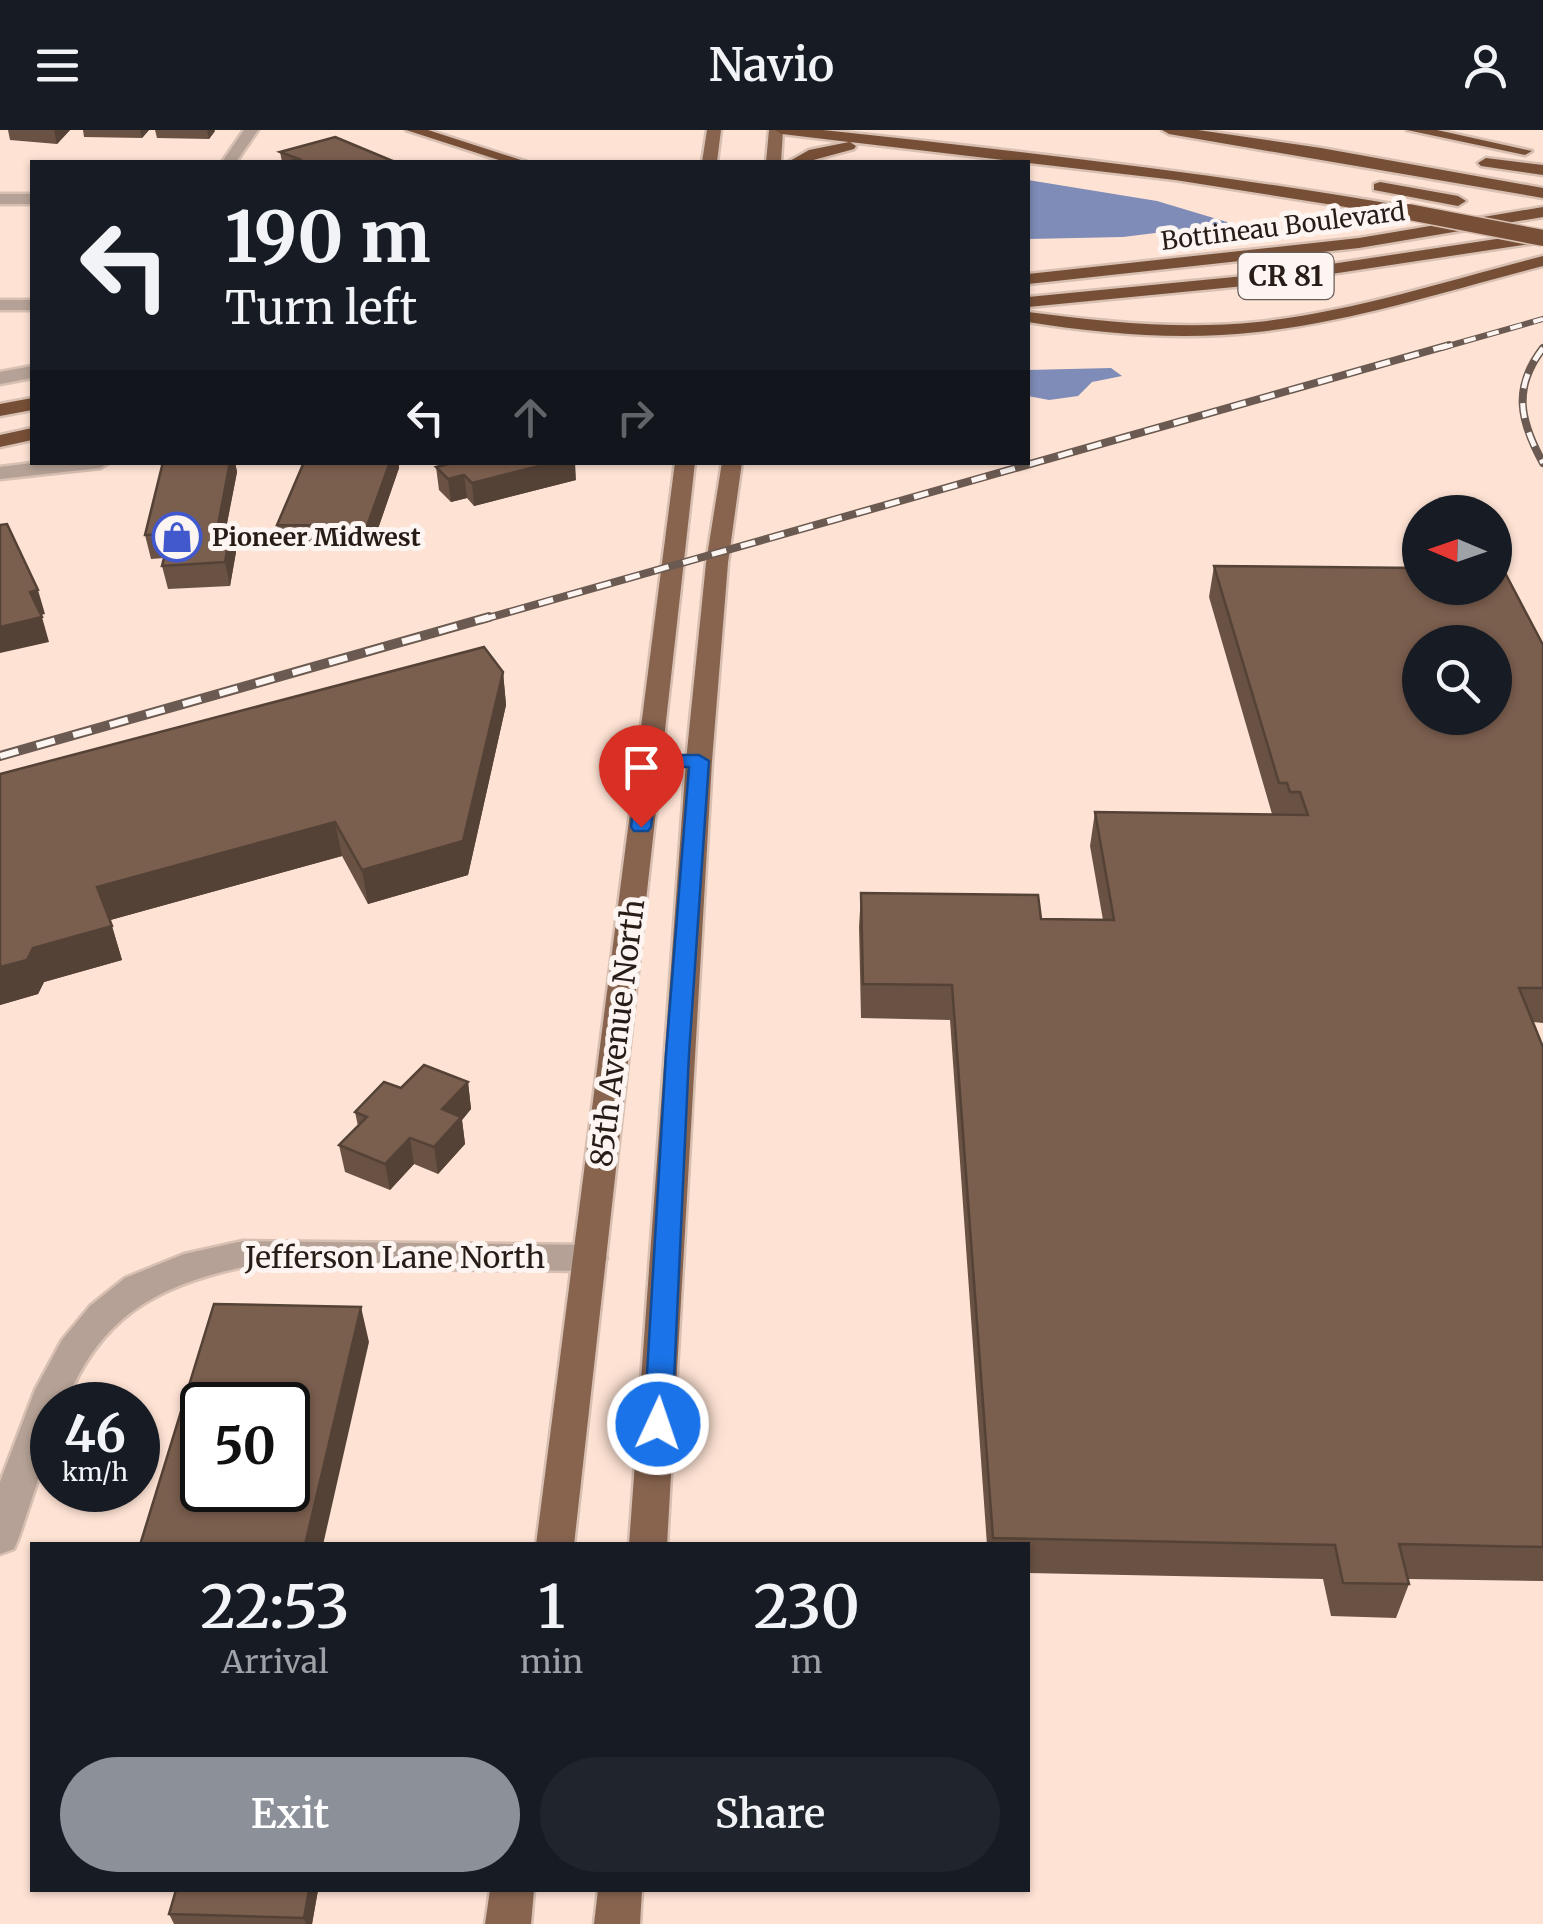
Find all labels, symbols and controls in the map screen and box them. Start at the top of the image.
text: Navio [709,37,834,93]
icon: menu [30,38,85,93]
icon: person [1458,38,1513,93]
text: 190 m [225,193,431,281]
street label: Bottineau Boulevard [1159,195,1407,257]
icon: left [60,200,190,330]
road number: CR 81 [1238,253,1334,299]
text: Turn left [225,280,417,336]
icon: left [398,390,453,445]
icon: ahead [503,390,558,445]
icon: right [608,390,663,445]
north arrow [1402,495,1512,605]
map controls [1402,495,1512,735]
shop icon: Pioneer Midwest [151,511,203,563]
place label: Pioneer Midwest [212,521,421,553]
button: search [1402,625,1512,735]
pin [599,725,684,828]
icon: arrive [614,740,669,795]
street label: 85th Avenue North [582,897,652,1169]
street label: Jefferson Lane North [244,1238,545,1276]
position arrow [606,1372,710,1476]
speed limit sign: 50 [180,1382,310,1512]
text: 46 [64,1403,126,1466]
text: km/h [62,1456,128,1488]
text: 22:53 [200,1569,350,1644]
text: 1 [538,1569,565,1644]
text: 230 [753,1569,860,1644]
text: Arrival [222,1642,328,1682]
text: min [520,1642,583,1682]
text: m [791,1642,823,1682]
button: Exit [60,1757,520,1872]
button: Share [540,1757,1000,1872]

